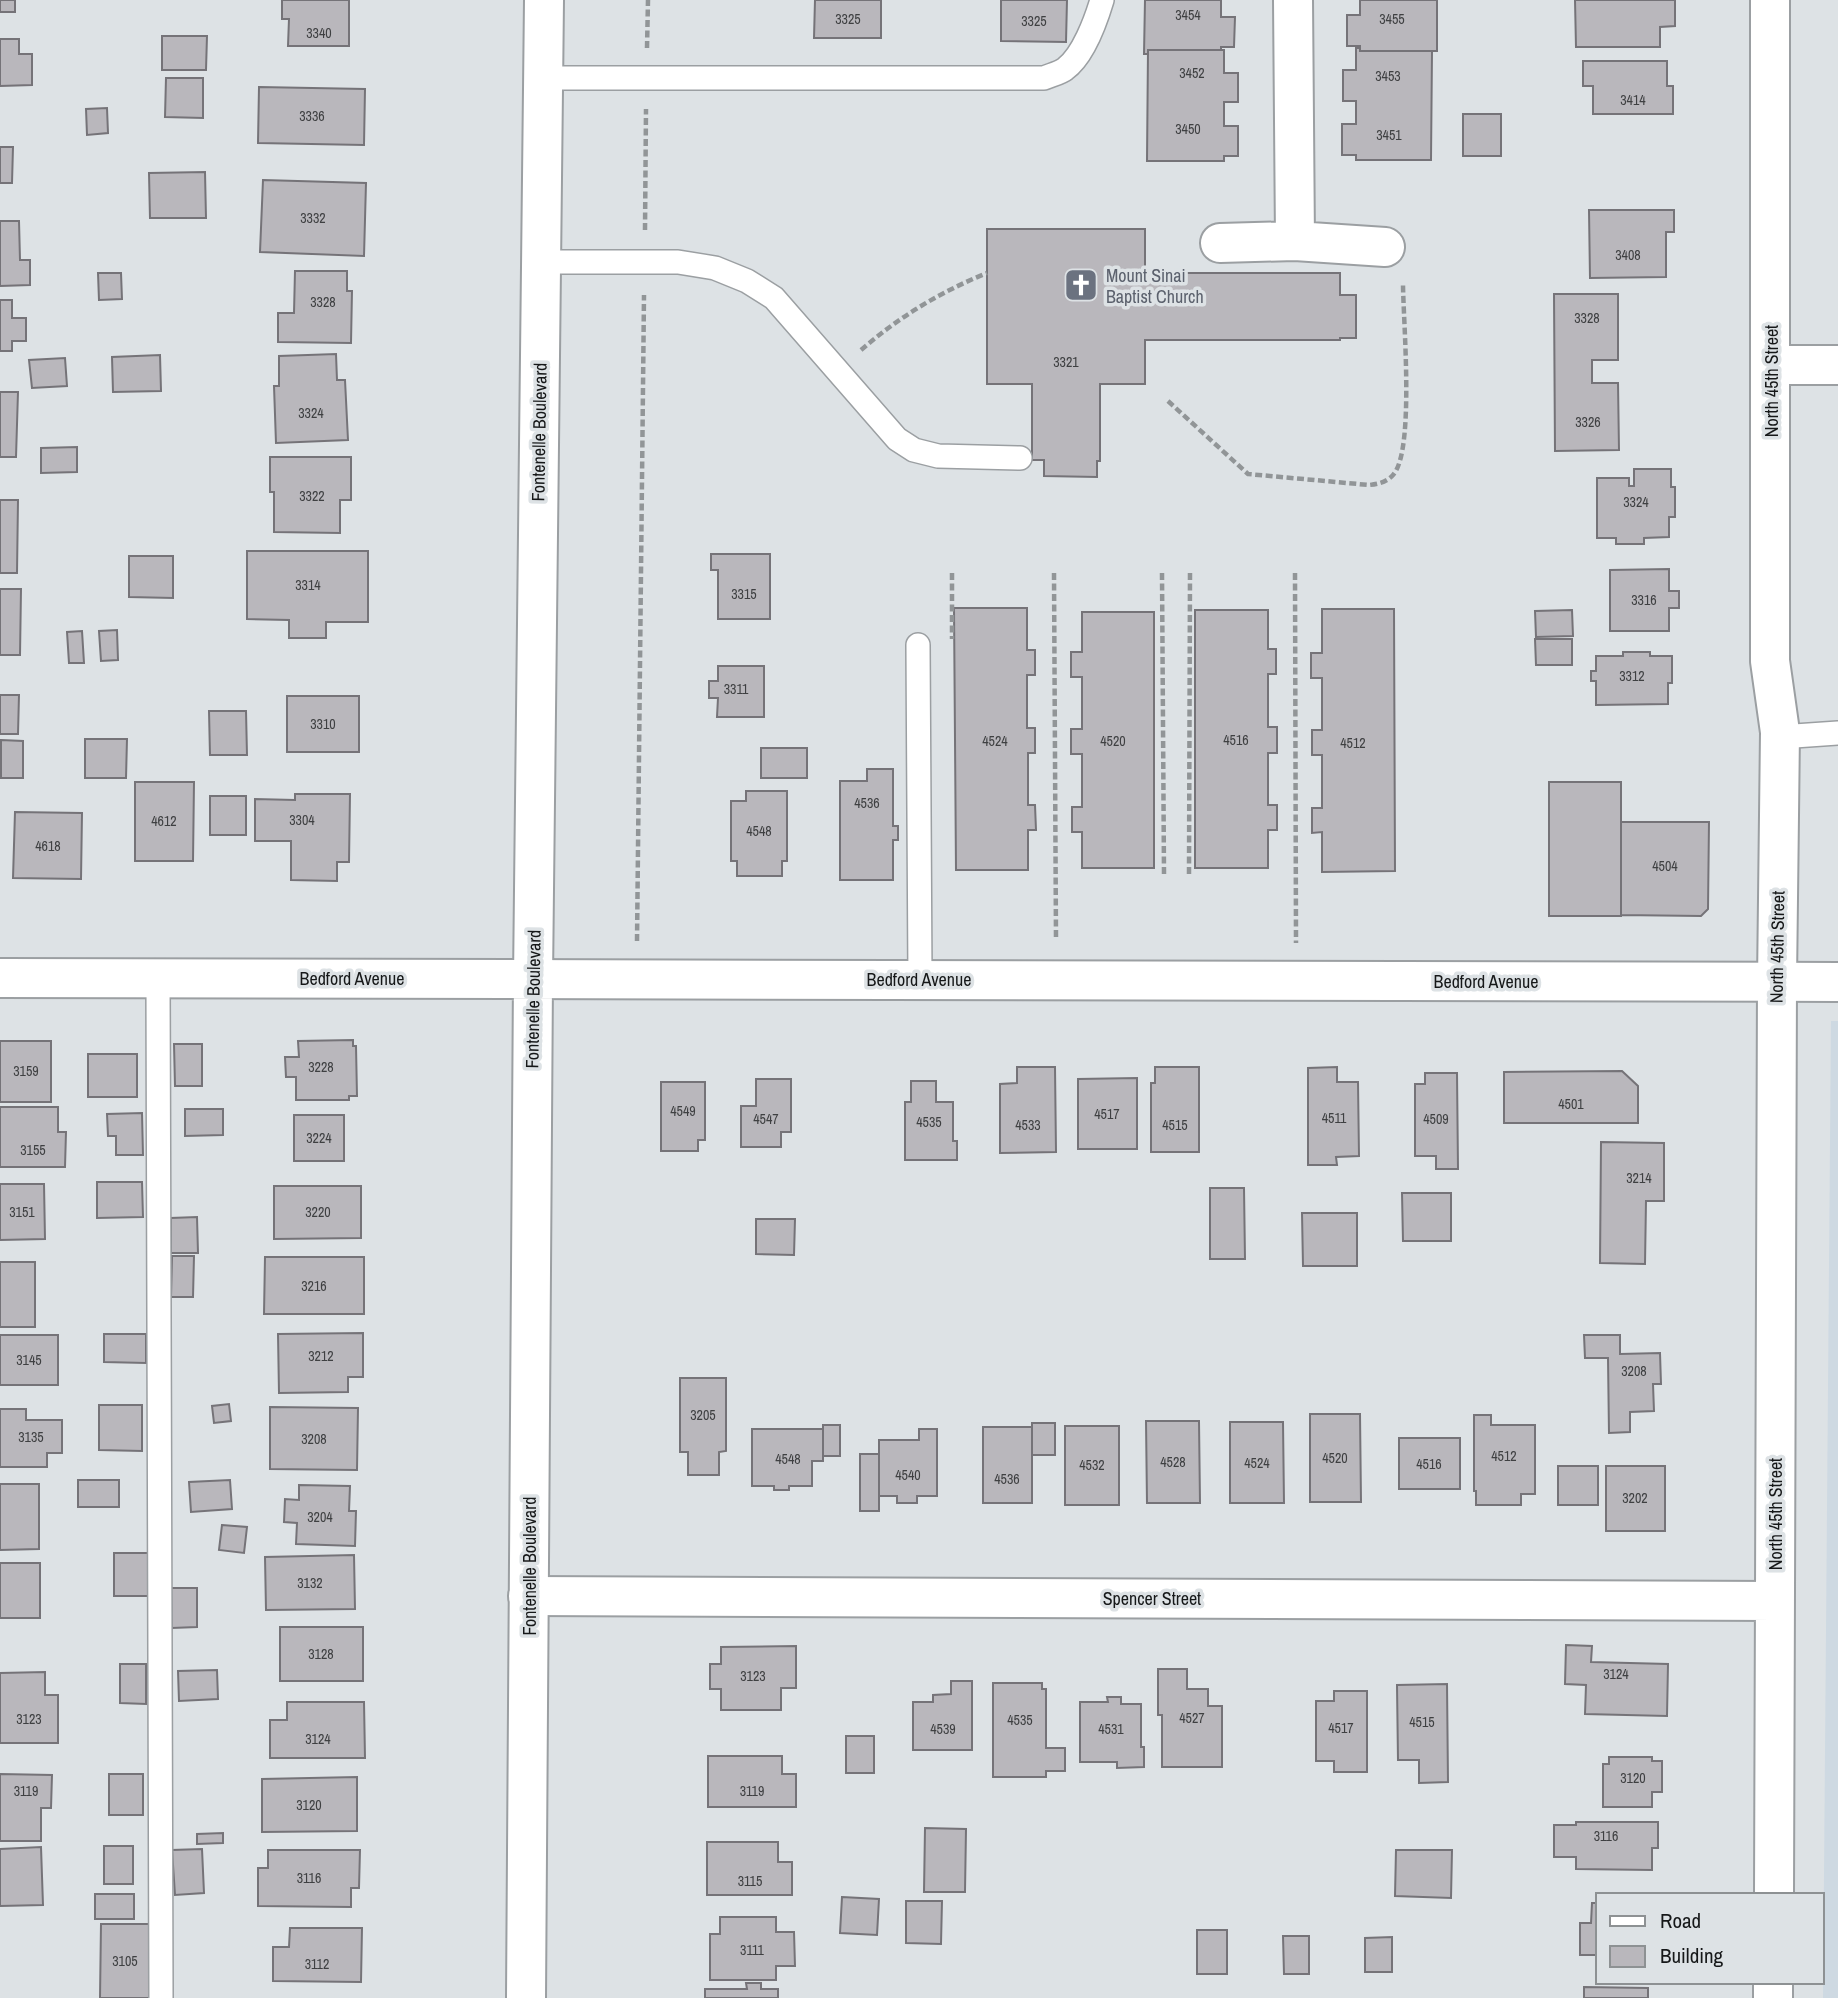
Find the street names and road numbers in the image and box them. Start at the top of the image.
street label: North 45th Street [1759,325,1784,437]
street label: Fontenelle Boulevard [525,362,553,502]
street label: North 45th Street [1764,891,1790,1003]
street label: Fontenelle Boulevard [519,929,547,1069]
street label: Bedford Avenue [300,966,404,991]
street label: Bedford Avenue [867,967,971,992]
street label: Bedford Avenue [1434,969,1538,994]
street label: North 45th Street [1763,1458,1788,1570]
street label: Fontenelle Boulevard [517,1497,542,1635]
street label: Spencer Street [1103,1586,1201,1611]

